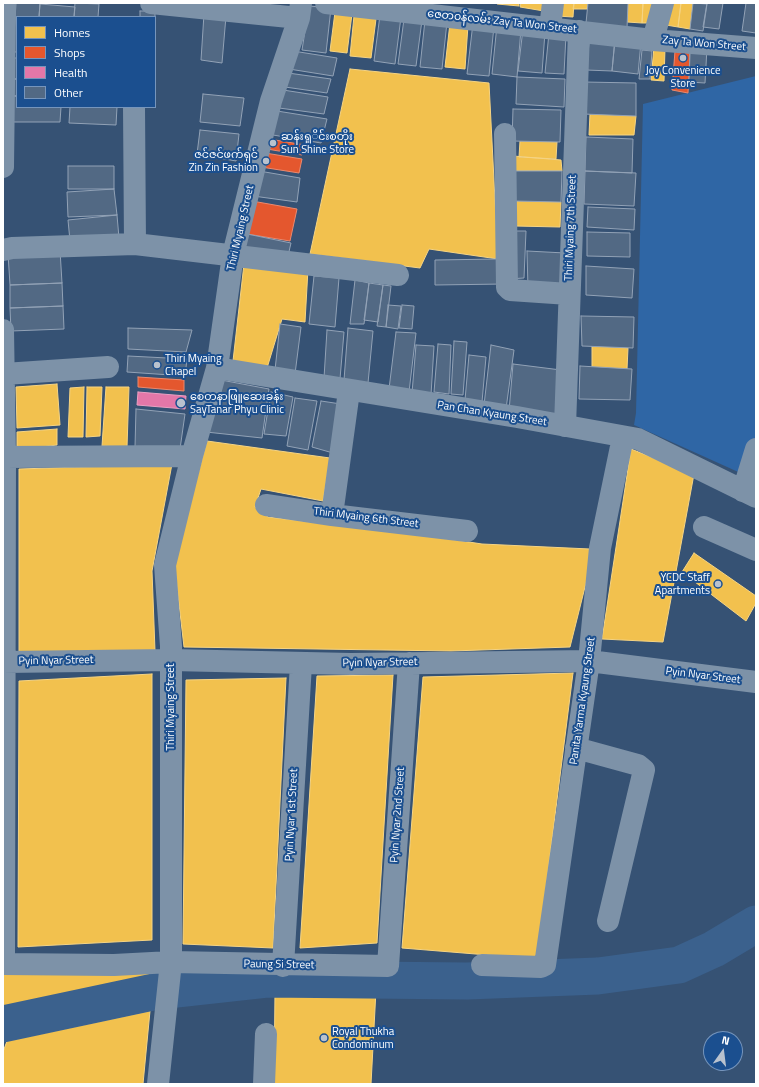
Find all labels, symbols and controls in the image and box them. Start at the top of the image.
street label: ဇေတ၀န်လမ်း Zay Ta Won Street [427,8,577,36]
legend [16,16,156,108]
text: Homes [54,23,90,42]
street label: Zay Ta Won Street [662,34,746,54]
text: Shops [54,43,85,62]
marker: Joy Convenience Store [678,53,688,63]
text: Health [54,63,88,82]
place label: Joy Convenience Store [646,64,720,90]
text: Other [54,83,83,102]
place label: ဆန်းရှုိင်းစတိုး Sun Shine Store [281,130,354,156]
marker: ဆန်းရှုိင်းစတိုး Sun Shine Store [268,138,278,148]
place label: ဇင်ဇင်ဖက်ရှင် Zin Zin Fashion [189,148,258,174]
marker: ဇင်ဇင်ဖက်ရှင် Zin Zin Fashion [261,156,271,166]
street label: Thiri Myaing 7th Street [563,175,579,281]
street label: Thiri Myaing Street [225,184,257,272]
place label: Thiri Myaing Chapel [165,352,222,378]
marker: Thiri Myaing Chapel [152,360,162,370]
place label: စေတနာဖြူဆေးခန်း SayTanar Phyu Clinic [190,390,284,416]
marker: စေတနာဖြူဆေးခန်း SayTanar Phyu Clinic [175,397,187,409]
street label: Pan Chan Kyaung Street [436,399,548,429]
street label: Thiri Myaing 6th Street [313,505,419,531]
place label: YCDC Staff Apartments [655,571,710,597]
marker: YCDC Staff Apartments [713,579,723,589]
street label: Panita Yarma Kyaung Street [568,636,598,766]
street label: Pyin Nyar Street [18,654,94,668]
street label: Pyin Nyar Street [342,656,418,670]
street label: Thiri Myaing Street [164,663,178,751]
street label: Pyin Nyar Street [665,665,741,687]
street label: Pyin Nyar 2nd Street [388,767,408,863]
street label: Pyin Nyar 1st Street [283,768,301,862]
street label: Paung Si Street [243,958,315,972]
place label: Royal Thukha Condominum [332,1025,394,1051]
north arrow [703,1031,743,1071]
text: N [720,1032,731,1049]
marker: Royal Thukha Condominum [319,1033,329,1043]

